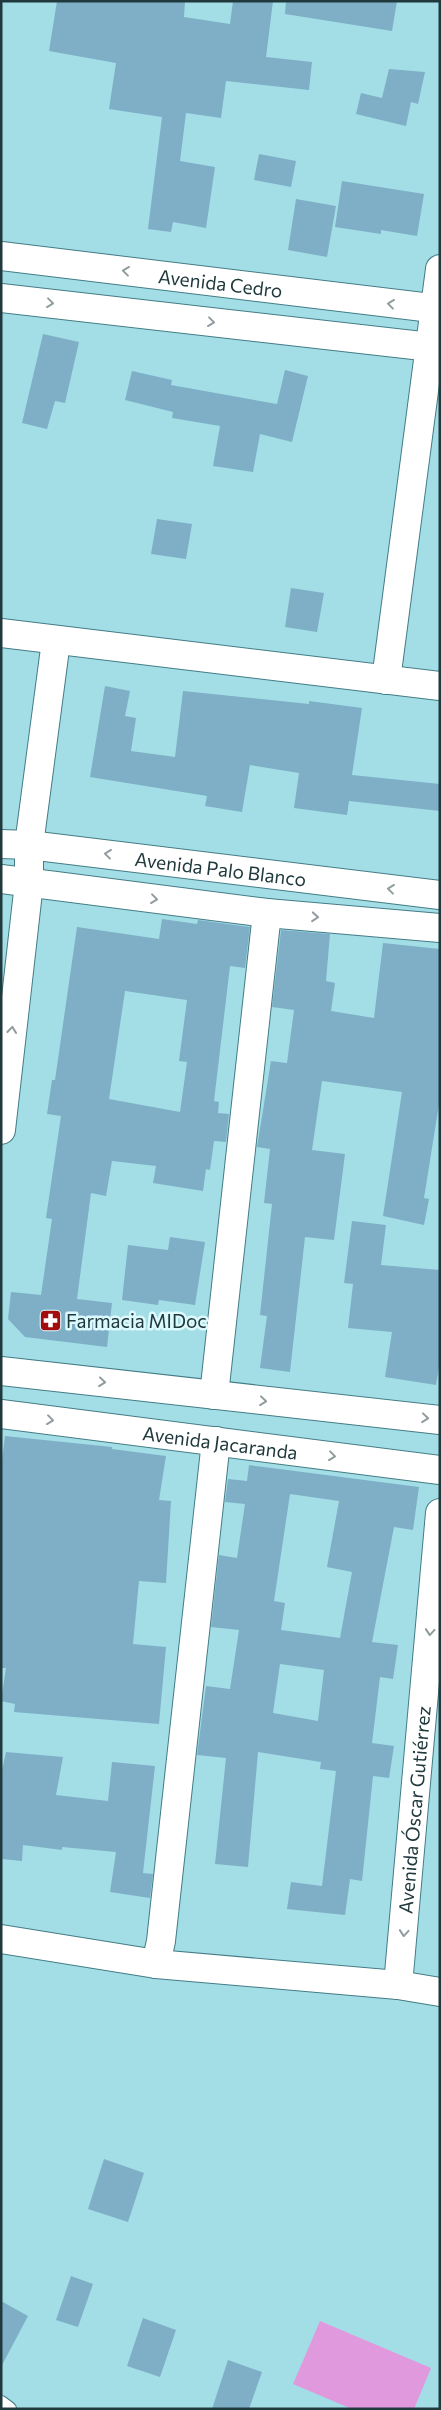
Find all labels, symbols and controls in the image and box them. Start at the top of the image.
street label: Avenida Cedro [157,264,284,301]
one-way arrow [122,266,130,277]
one-way arrow [46,297,54,308]
one-way arrow [387,299,396,309]
one-way arrow [207,316,215,327]
street label: Avenida Palo Blanco [134,846,308,890]
one-way arrow [104,849,112,860]
one-way arrow [387,884,395,895]
one-way arrow [149,893,158,903]
one-way arrow [311,911,319,922]
one-way arrow [6,1025,17,1033]
pharmacy icon: Farmacia MIDoc [38,1308,62,1332]
place label: Farmacia MIDoc [66,1309,207,1332]
one-way arrow [98,1376,106,1387]
one-way arrow [260,1395,268,1406]
one-way arrow [421,1412,429,1423]
one-way arrow [46,1414,54,1425]
street label: Avenida Jacaranda [141,1421,299,1463]
one-way arrow [329,1450,337,1461]
one-way arrow [424,1628,435,1636]
street label: Avenida Óscar Gutiérrez [393,1705,434,1915]
one-way arrow [399,1929,410,1937]

